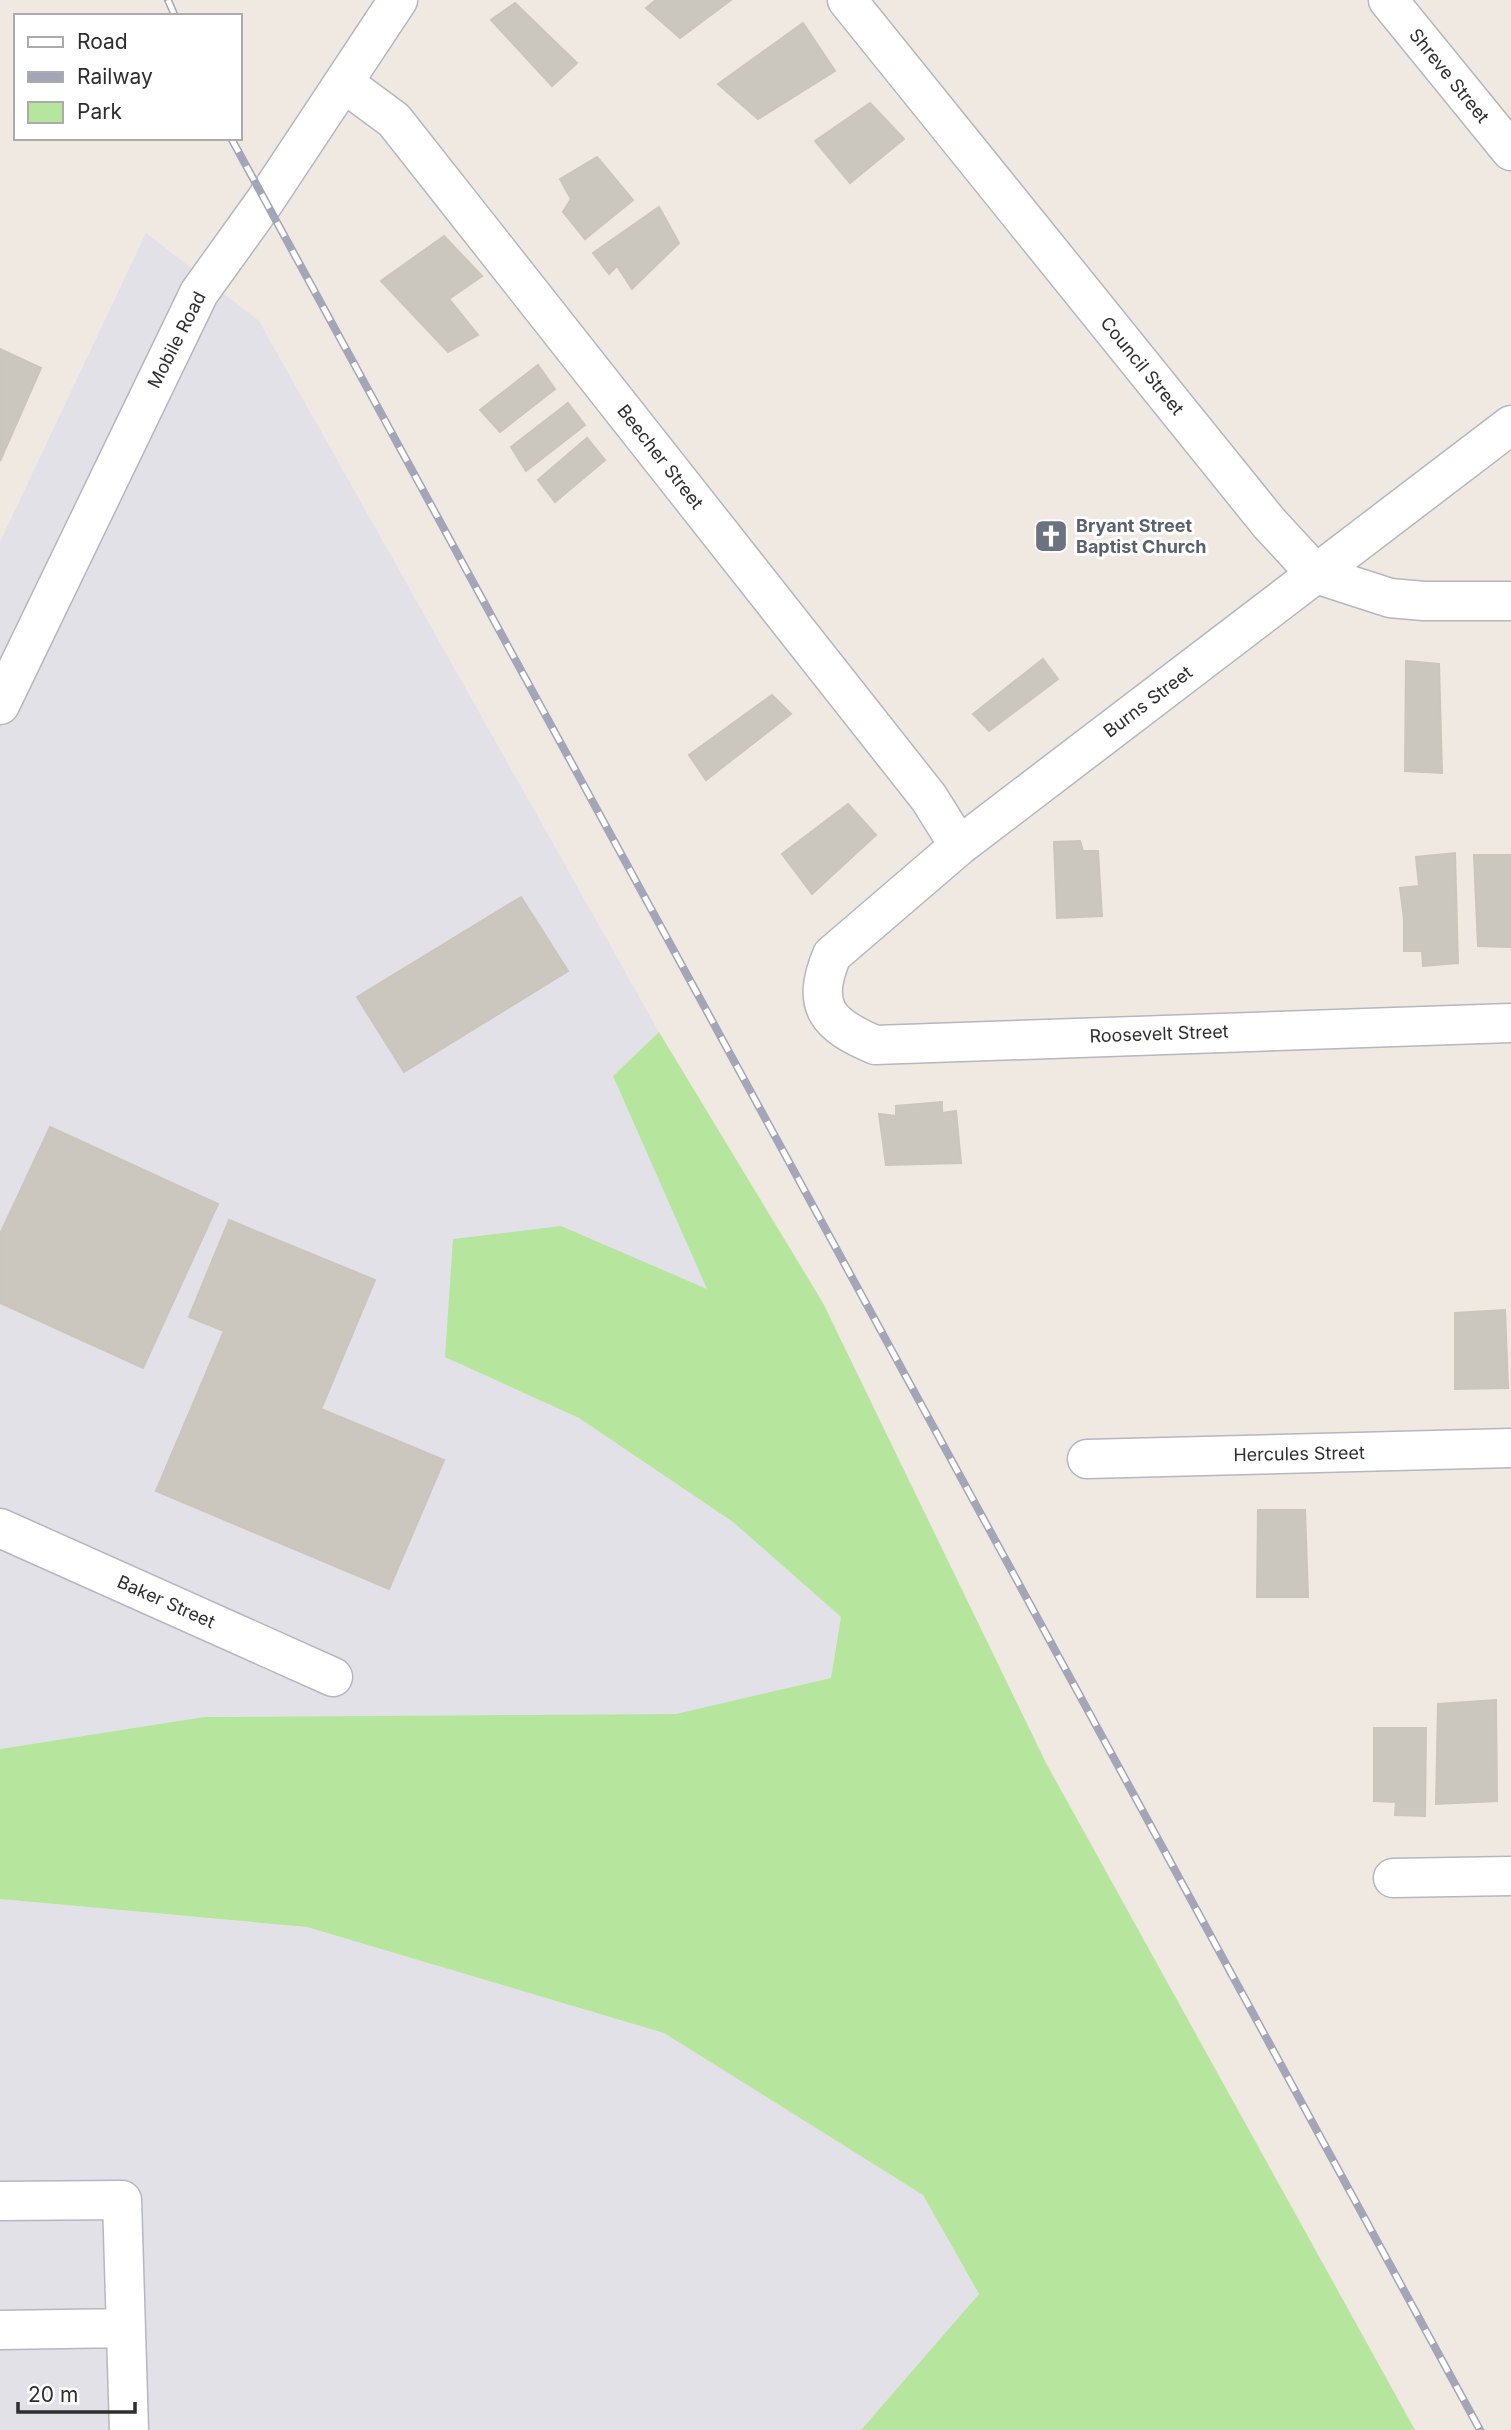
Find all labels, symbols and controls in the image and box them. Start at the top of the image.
legend [14,14,242,140]
street label: Shreve Street [1405,24,1494,127]
text: Road [77,29,128,54]
text: Railway [77,64,153,89]
text: Park [77,99,122,124]
street label: Mobile Road [143,288,210,392]
street label: Council Street [1096,312,1188,419]
street label: Beecher Street [613,400,708,513]
place label: Bryant Street Baptist Church [1076,515,1207,557]
church icon: Bryant Street Baptist Church [1032,517,1070,555]
street label: Burns Street [1099,661,1196,742]
street label: Roosevelt Street [1089,1021,1229,1046]
street label: Hercules Street [1233,1442,1365,1465]
street label: Baker Street [114,1571,218,1632]
scale bar [18,2370,135,2414]
text: 20 m [28,2382,78,2407]

